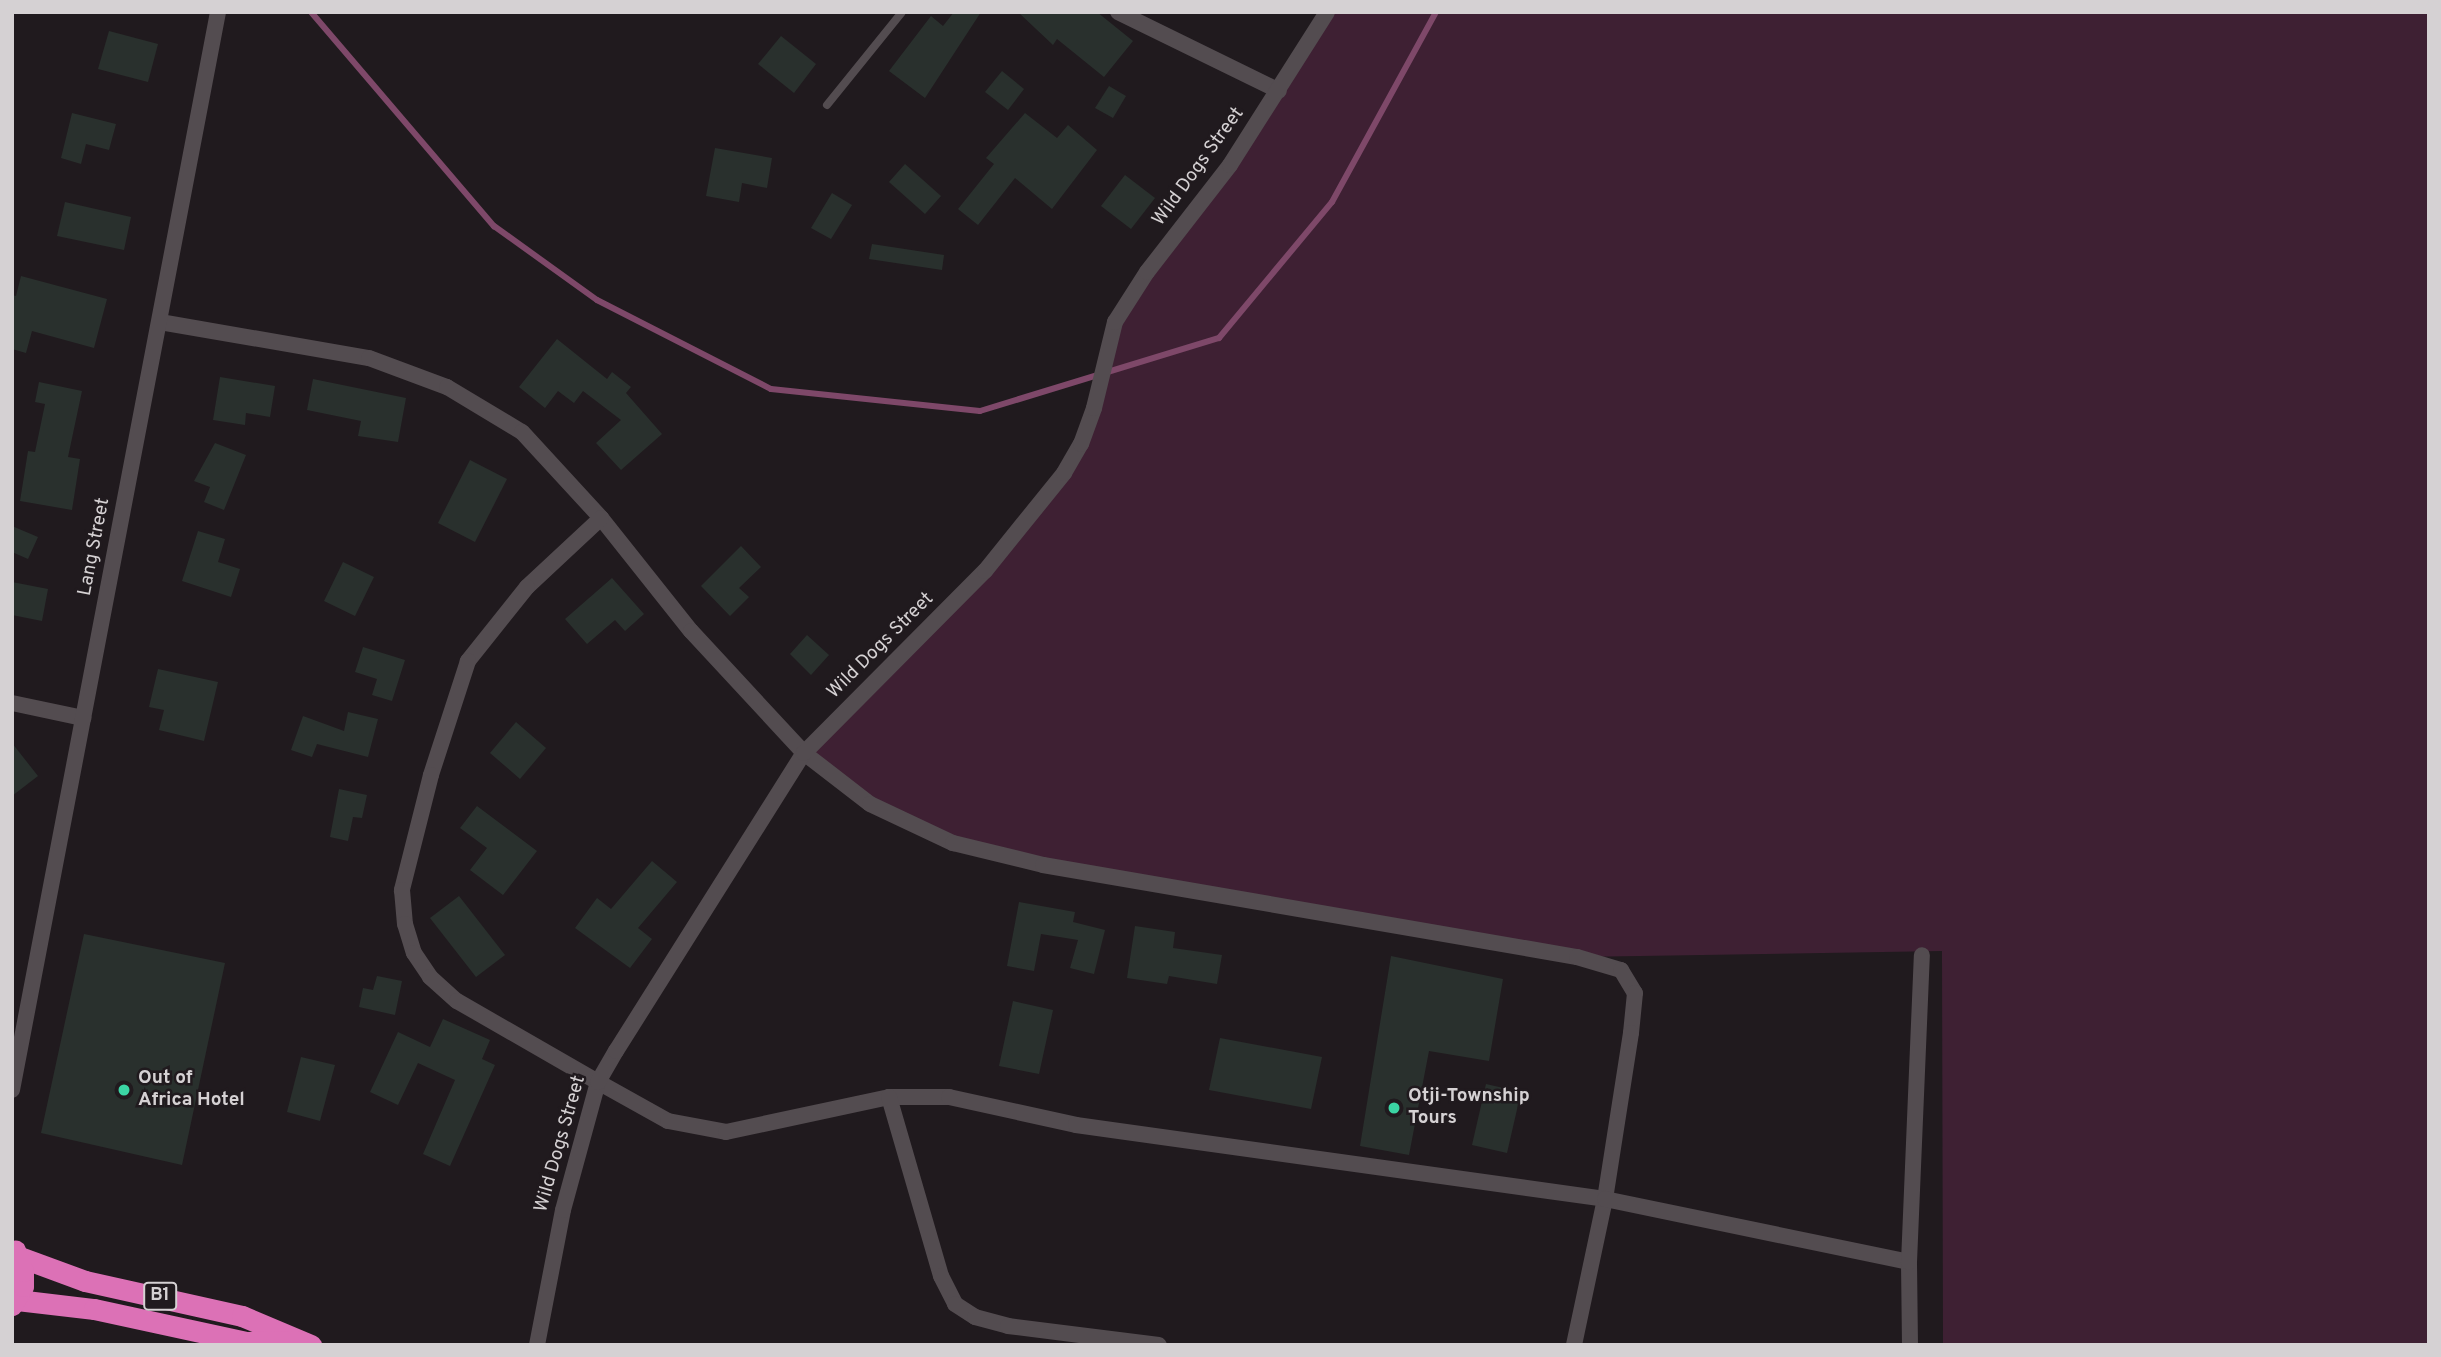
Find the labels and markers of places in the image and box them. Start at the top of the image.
place label: Out of Africa Hotel [138,1068,245,1112]
marker: Out of Africa Hotel [116,1082,132,1098]
place label: Otji-Township Tours [1408,1086,1530,1130]
marker: Otji-Township Tours [1386,1100,1402,1116]

